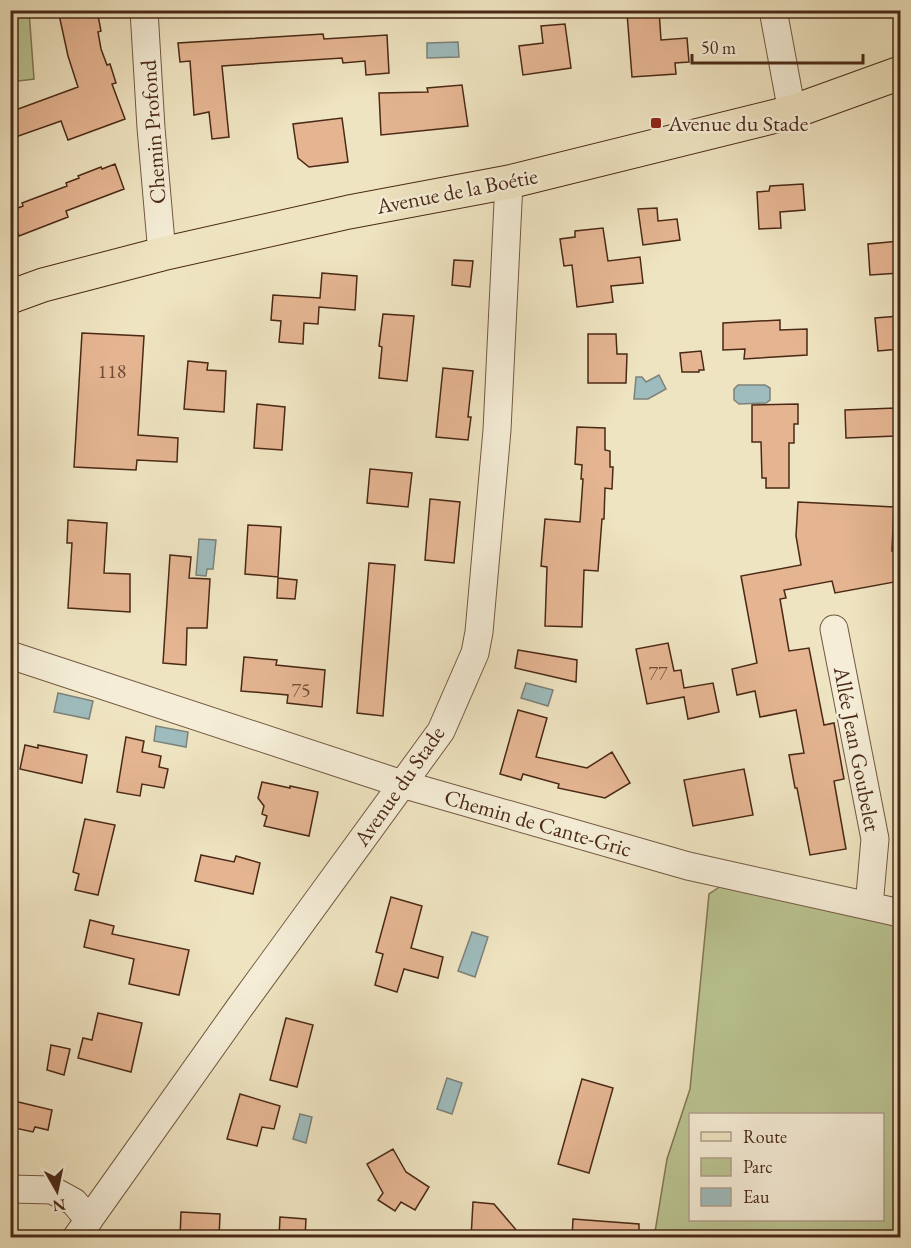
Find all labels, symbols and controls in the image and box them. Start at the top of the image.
scale bar [692,27,863,65]
text: 50 m [701,36,736,59]
street label: Chemin Profond [133,58,173,205]
place label: Avenue du Stade [667,109,809,138]
marker: Avenue du Stade [649,116,663,130]
street label: Avenue de la Boétie [373,161,540,221]
house number: 118 [98,358,126,384]
house number: 77 [648,660,668,686]
street label: Allée Jean Goubelet [827,663,887,834]
house number: 75 [291,677,311,703]
street label: Avenue du Stade [346,720,451,853]
street label: Chemin de Cante-Gric [441,782,635,864]
legend [689,1113,884,1221]
text: Route [743,1125,787,1148]
text: Parc [743,1155,773,1178]
north arrow [27,1161,87,1221]
text: Eau [743,1185,770,1208]
text: N [51,1194,67,1217]

